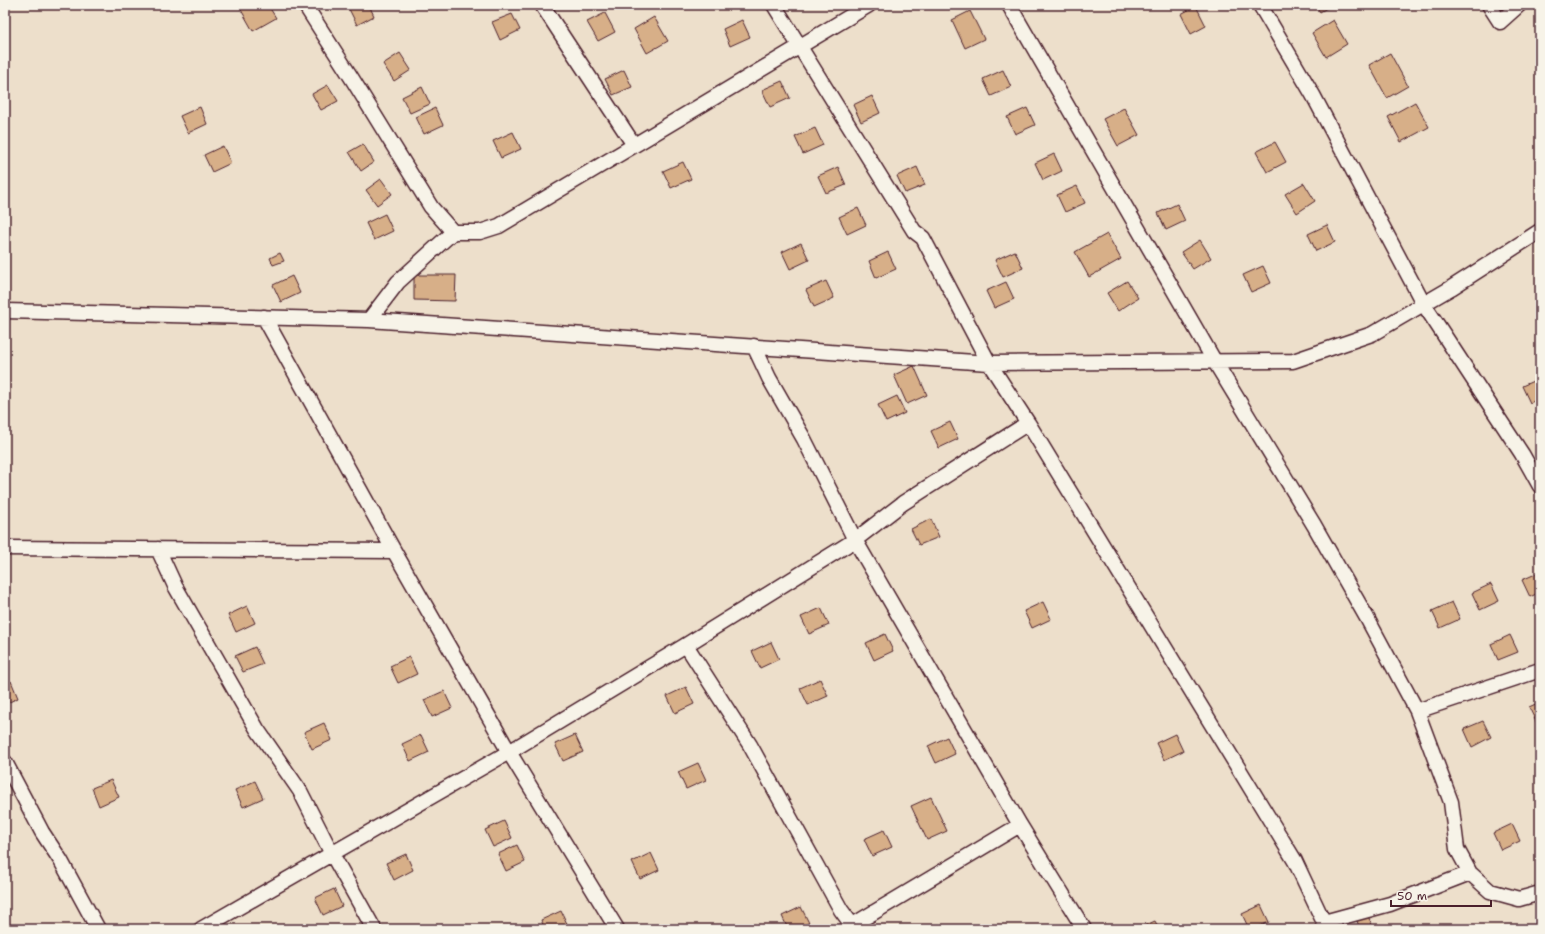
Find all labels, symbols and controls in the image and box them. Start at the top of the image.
scale bar [1391,882,1491,908]
text: 50 m [1397,888,1427,904]

